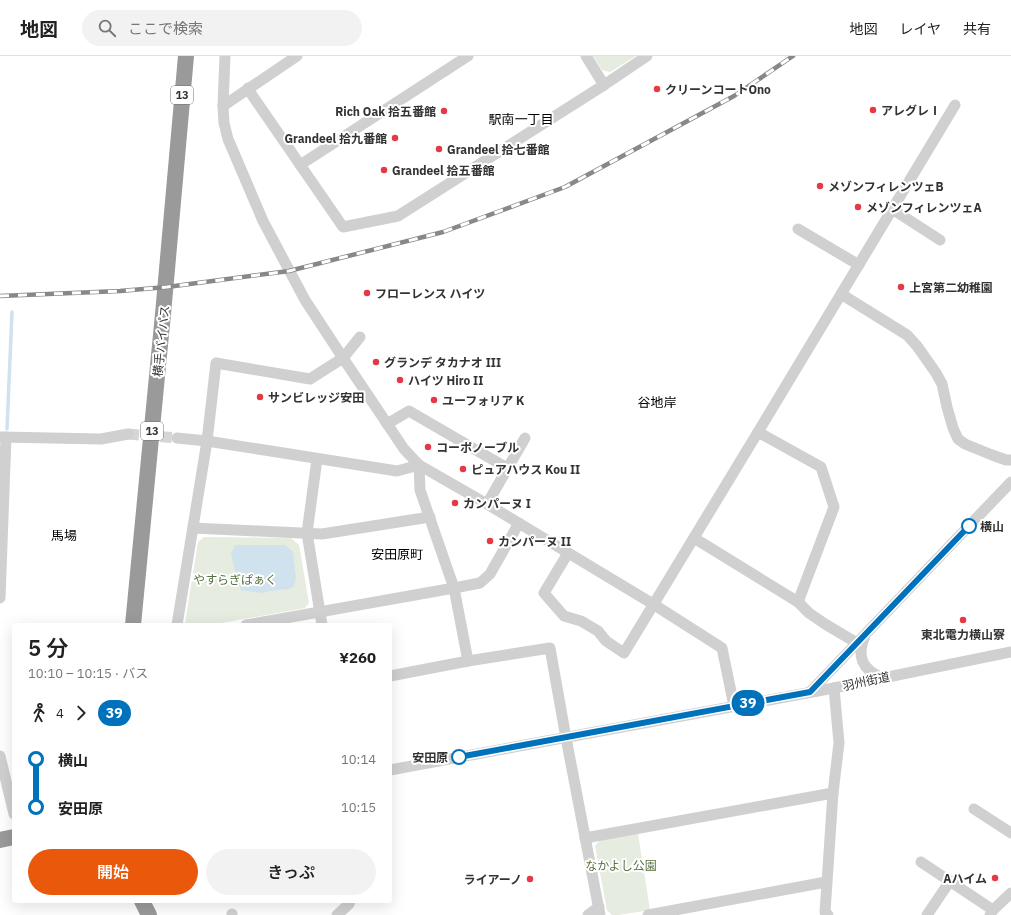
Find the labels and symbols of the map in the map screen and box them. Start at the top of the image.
place label: クリーンコートOno [665,82,771,97]
marker: クリーンコートOno [652,84,662,94]
road number: 13 [171,86,193,104]
place label: アレグレⅠ [881,103,941,118]
place label: Rich Oak 拾五番館 [335,104,436,119]
marker: アレグレⅠ [868,105,878,115]
marker: Rich Oak 拾五番館 [439,106,449,116]
district label: 駅南一丁目 [488,111,554,128]
place label: Grandeel 拾九番館 [284,131,387,146]
marker: Grandeel 拾九番館 [390,133,400,143]
place label: Grandeel 拾七番館 [447,142,550,157]
marker: Grandeel 拾七番館 [434,144,444,154]
place label: Grandeel 拾五番館 [392,163,495,178]
marker: Grandeel 拾五番館 [379,165,389,175]
place label: メゾンフィレンツェB [828,179,943,194]
marker: メゾンフィレンツェB [815,181,825,191]
place label: メゾンフィレンツェA [866,200,982,215]
marker: メゾンフィレンツェA [853,202,863,212]
place label: 上宮第二幼稚園 [909,280,993,295]
marker: 上宮第二幼稚園 [896,282,906,292]
place label: フローレンス ハイツ [375,286,485,301]
marker: フローレンス ハイツ [362,288,372,298]
street label: 横手バイパス [150,305,172,377]
place label: グランデ タカナオ III [384,355,501,370]
marker: グランデ タカナオ III [371,357,381,367]
place label: ハイツ Hiro II [408,373,483,388]
marker: ハイツ Hiro II [395,375,405,385]
place label: サンビレッジ安田 [268,390,364,405]
marker: サンビレッジ安田 [255,392,265,402]
place label: ユーフォリア K [442,393,525,408]
district label: 谷地岸 [637,394,677,411]
marker: ユーフォリア K [429,395,439,405]
road number: 13 [141,422,163,440]
place label: コーポノーブル [436,440,519,455]
marker: コーポノーブル [423,442,433,452]
place label: ピュアハウス Kou II [471,462,580,477]
marker: ピュアハウス Kou II [458,464,468,474]
place label: カンパーヌ I [463,496,531,511]
marker: カンパーヌ I [450,498,460,508]
marker: 横山 [961,518,977,534]
place label: 横山 [980,519,1004,534]
district label: 馬場 [51,527,77,544]
place label: カンパーヌ II [498,534,571,549]
marker: カンパーヌ II [485,536,495,546]
district label: 安田原町 [371,546,423,563]
park label: やすらぎぱぁく [193,572,277,587]
marker: 東北電力横山寮 [958,615,968,625]
place label: 東北電力横山寮 [921,627,1005,642]
street label: 羽州街道 [841,669,891,693]
line badge: 39 [730,690,766,716]
marker: 安田原 [451,749,467,765]
place label: 安田原 [412,750,448,765]
park label: なかよし公園 [585,858,657,873]
place label: Aハイム [943,871,987,886]
place label: ライアーノ [463,872,522,887]
marker: Aハイム [990,873,1000,883]
marker: ライアーノ [525,874,535,884]

